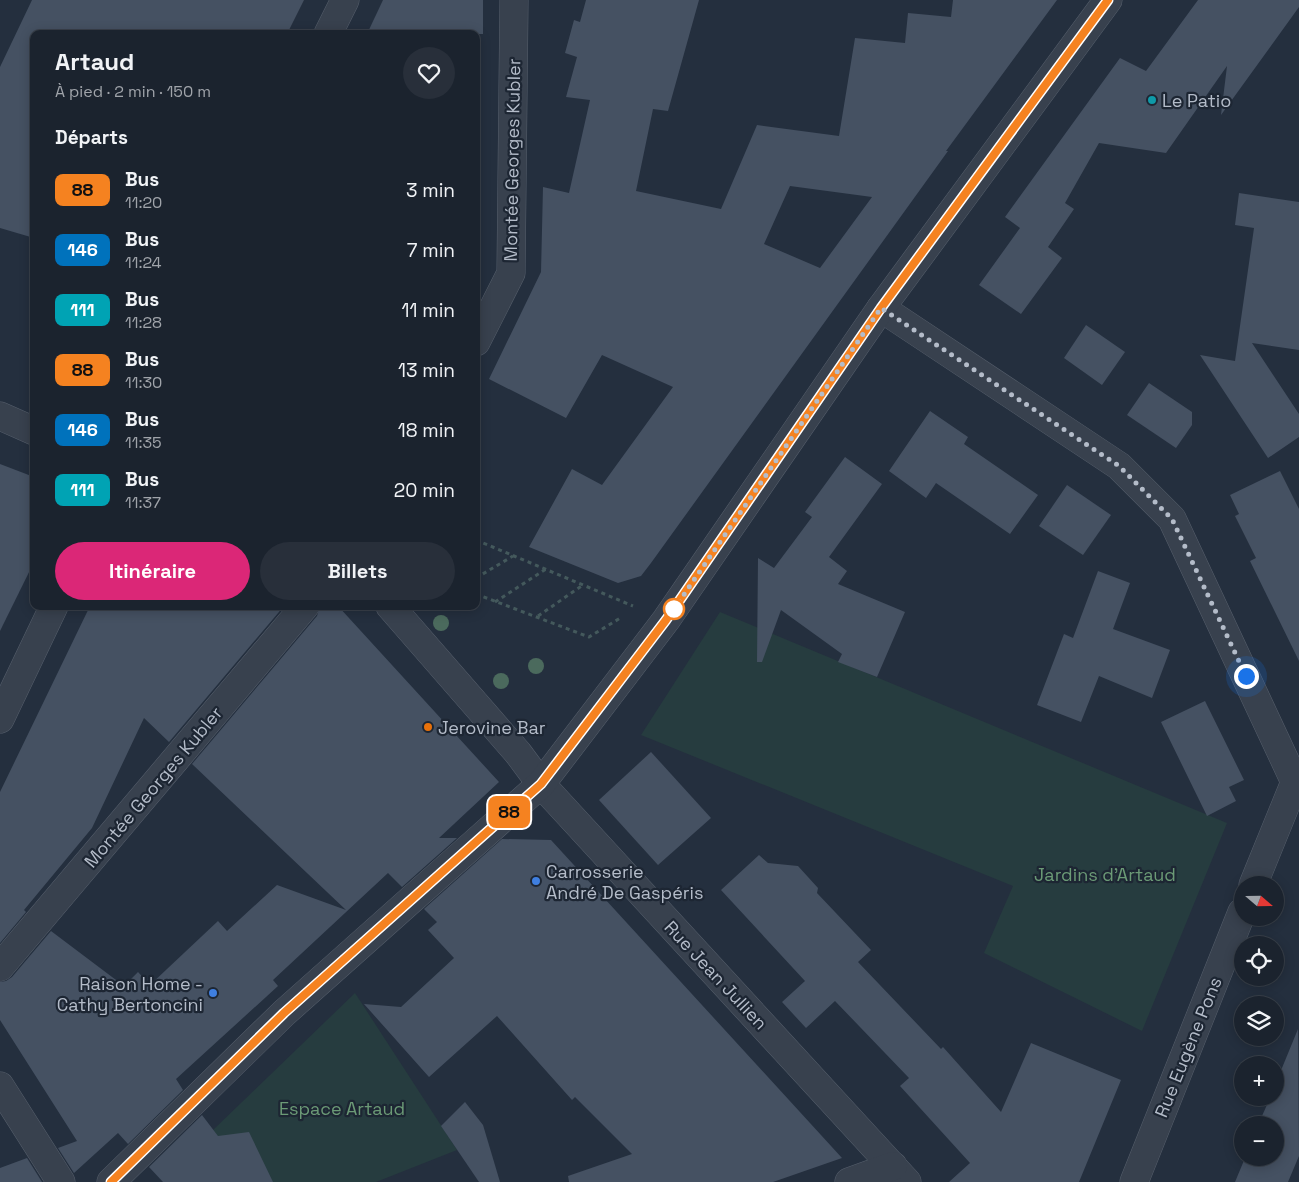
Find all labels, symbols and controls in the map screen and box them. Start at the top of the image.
text: Artaud [55,46,134,77]
button: heart [403,47,455,99]
street label: Montée Georges Kubler [499,58,525,262]
text: À pied · 2 min · 150 m [55,81,211,102]
place label: Le Patio [1162,89,1231,112]
marker: Le Patio [1146,94,1158,106]
text: Départs [55,125,128,150]
text: Bus [125,167,159,192]
text: 88 [72,178,93,201]
text: 3 min [406,178,455,203]
text: 11:20 [125,192,162,213]
text: Bus [125,227,159,252]
text: 146 [67,238,98,261]
text: 7 min [407,238,455,263]
text: 11:24 [125,252,162,273]
text: Bus [125,287,159,312]
text: 111 [70,298,95,321]
text: 11 min [402,298,455,323]
text: 11:28 [125,312,162,333]
text: Bus [125,347,159,372]
text: 88 [72,358,93,381]
text: 13 min [398,358,455,383]
text: 11:30 [125,372,162,393]
text: Bus [125,407,159,432]
text: 146 [67,418,98,441]
text: 18 min [398,418,455,443]
text: 11:35 [125,432,162,453]
text: Bus [125,467,159,492]
text: 111 [70,478,95,501]
text: 20 min [394,478,455,503]
text: 11:37 [125,492,161,513]
button: Itinéraire [55,542,250,600]
button: Billets [260,542,455,600]
unlabelled marker [663,598,685,620]
your location [1234,664,1259,689]
street label: Montée Georges Kubler [79,702,227,872]
place label: Jerovine Bar [438,716,546,739]
marker: Jerovine Bar [422,721,434,733]
line badge: 88 [486,796,532,828]
text: 88 [498,800,520,823]
place label: Carrosserie André De Gaspéris [546,860,704,904]
park label: Jardins d'Artaud [1034,863,1176,886]
marker: Carrosserie André De Gaspéris [530,875,542,887]
north arrow [1234,876,1284,926]
map controls [1234,876,1284,1166]
street label: Rue Jean Jullien [660,916,772,1034]
button: locate [1234,936,1284,986]
place label: Raison Home - Cathy Bertoncini [57,972,203,1016]
street label: Rue Eugène Pons [1149,973,1227,1121]
marker: Raison Home - Cathy Bertoncini [207,987,219,999]
button: layers [1234,996,1284,1046]
button: + [1234,1056,1284,1106]
park label: Espace Artaud [279,1097,405,1120]
button: − [1234,1116,1284,1166]

